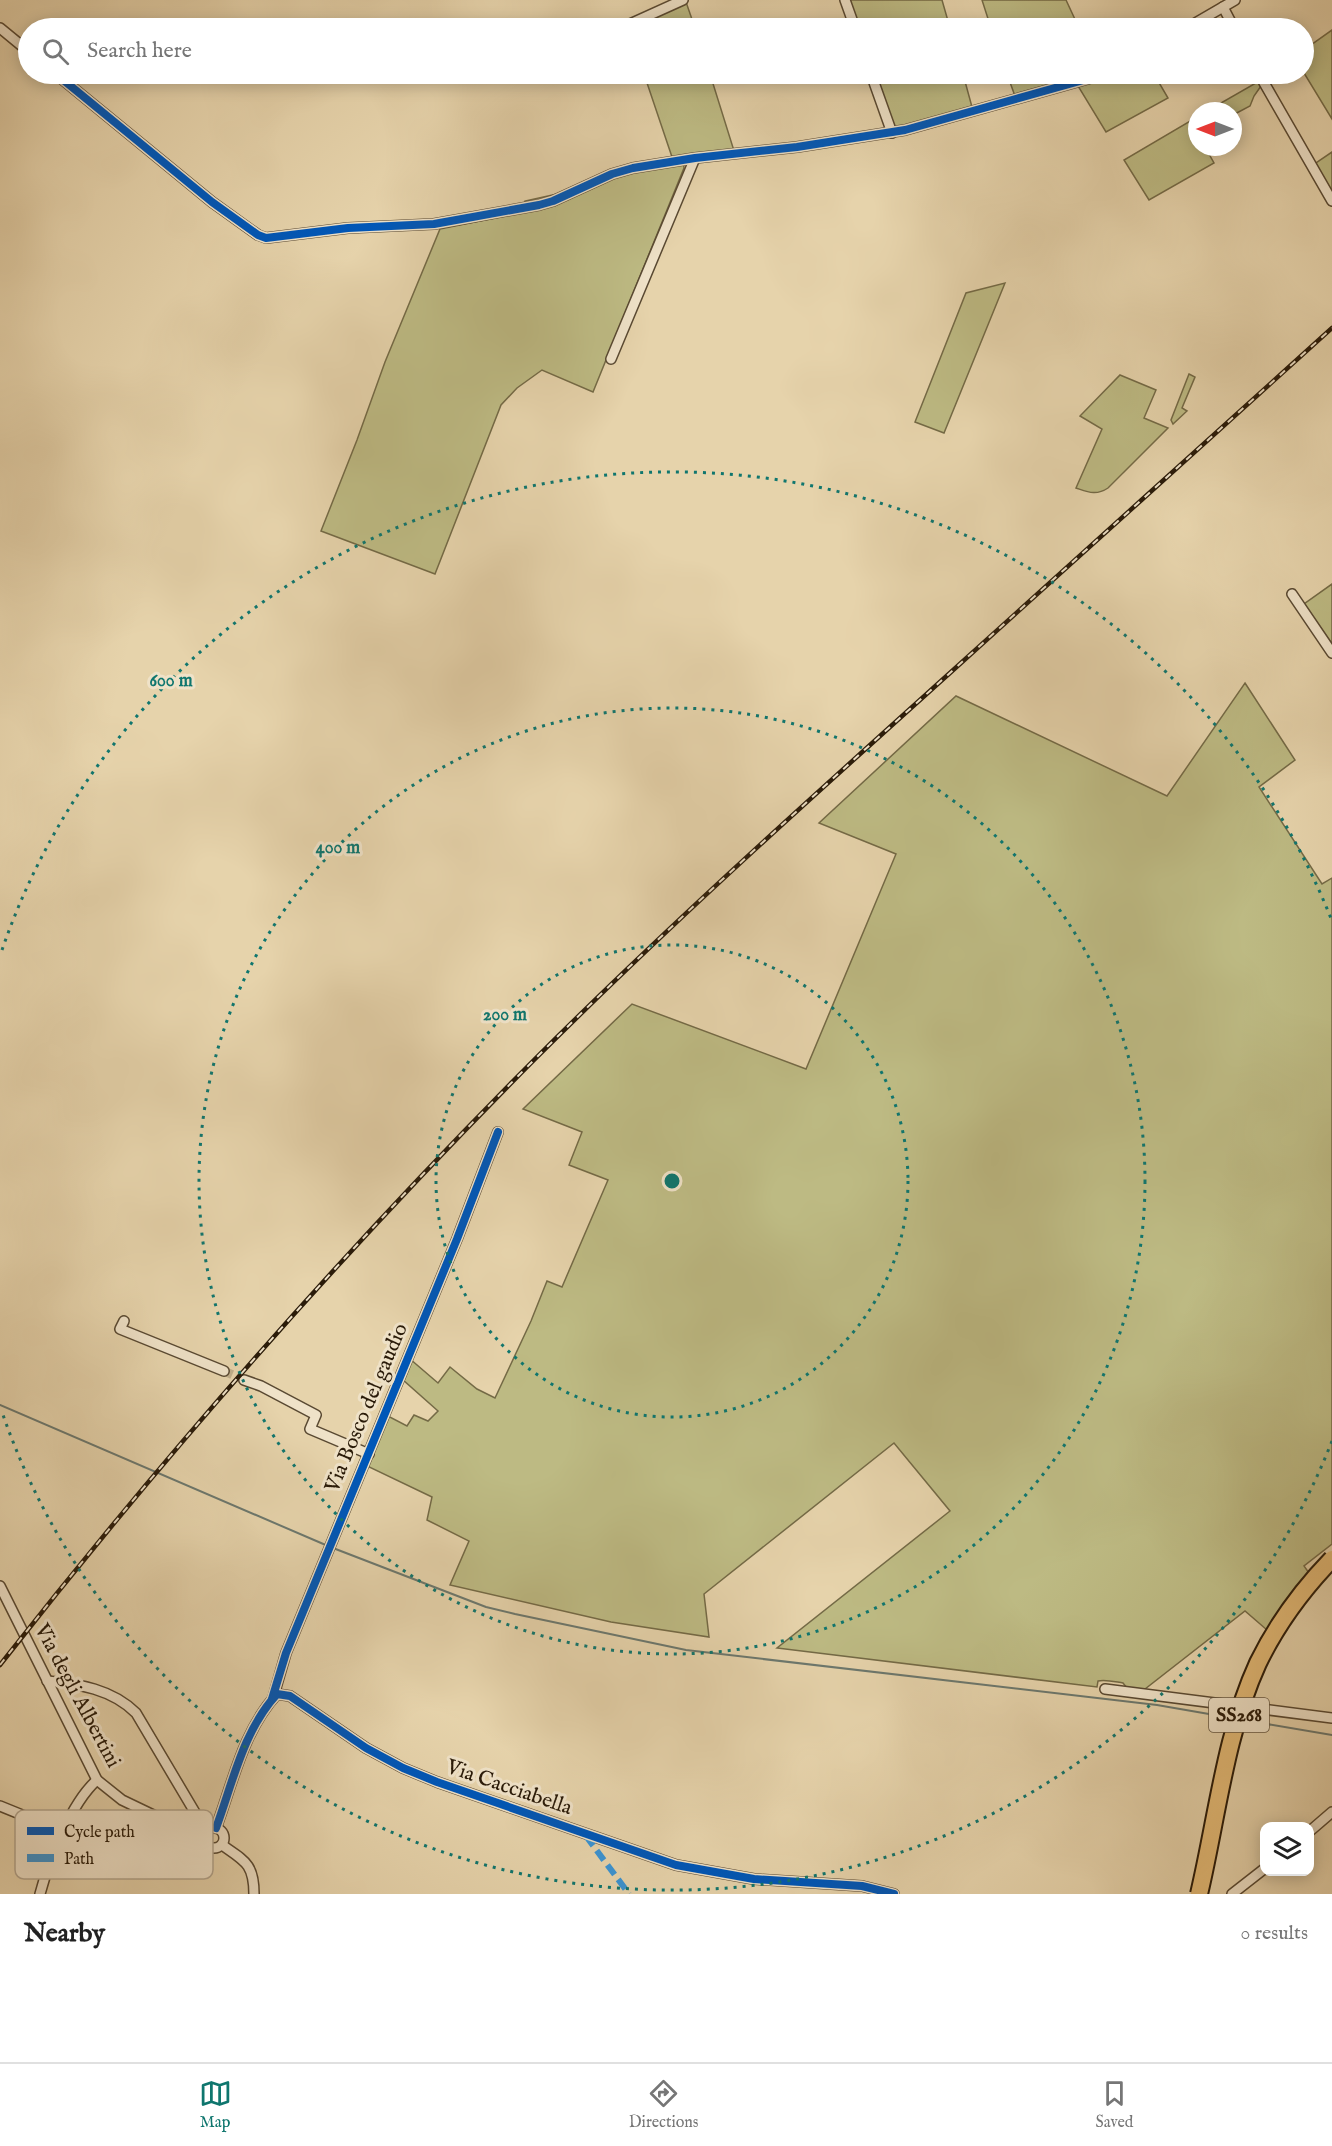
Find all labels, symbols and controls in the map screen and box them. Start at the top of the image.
search box [18,18,1314,84]
icon: search [39,35,72,68]
text: Search here [87,37,192,65]
north arrow [1188,102,1242,156]
text: 600 m [149,670,193,693]
text: 400 m [316,837,360,860]
text: 200 m [483,1004,527,1027]
centre of rings [662,1171,682,1191]
street label: Via Bosco del gaudio [319,1319,415,1498]
street label: Via degli Albertini [27,1618,126,1773]
road number: SS268 [1209,1698,1269,1732]
street label: Via Cacciabella [442,1754,576,1822]
legend [15,1810,213,1879]
map controls [1260,1822,1314,1876]
button: layers [1260,1822,1314,1876]
text: Cycle path [64,1823,135,1843]
text: Path [64,1850,95,1870]
text: Nearby [24,1917,105,1950]
text: 0 results [1241,1921,1308,1946]
tab: Map [199,2077,232,2133]
tab: Directions [629,2077,698,2133]
tab: Saved [1096,2077,1133,2133]

